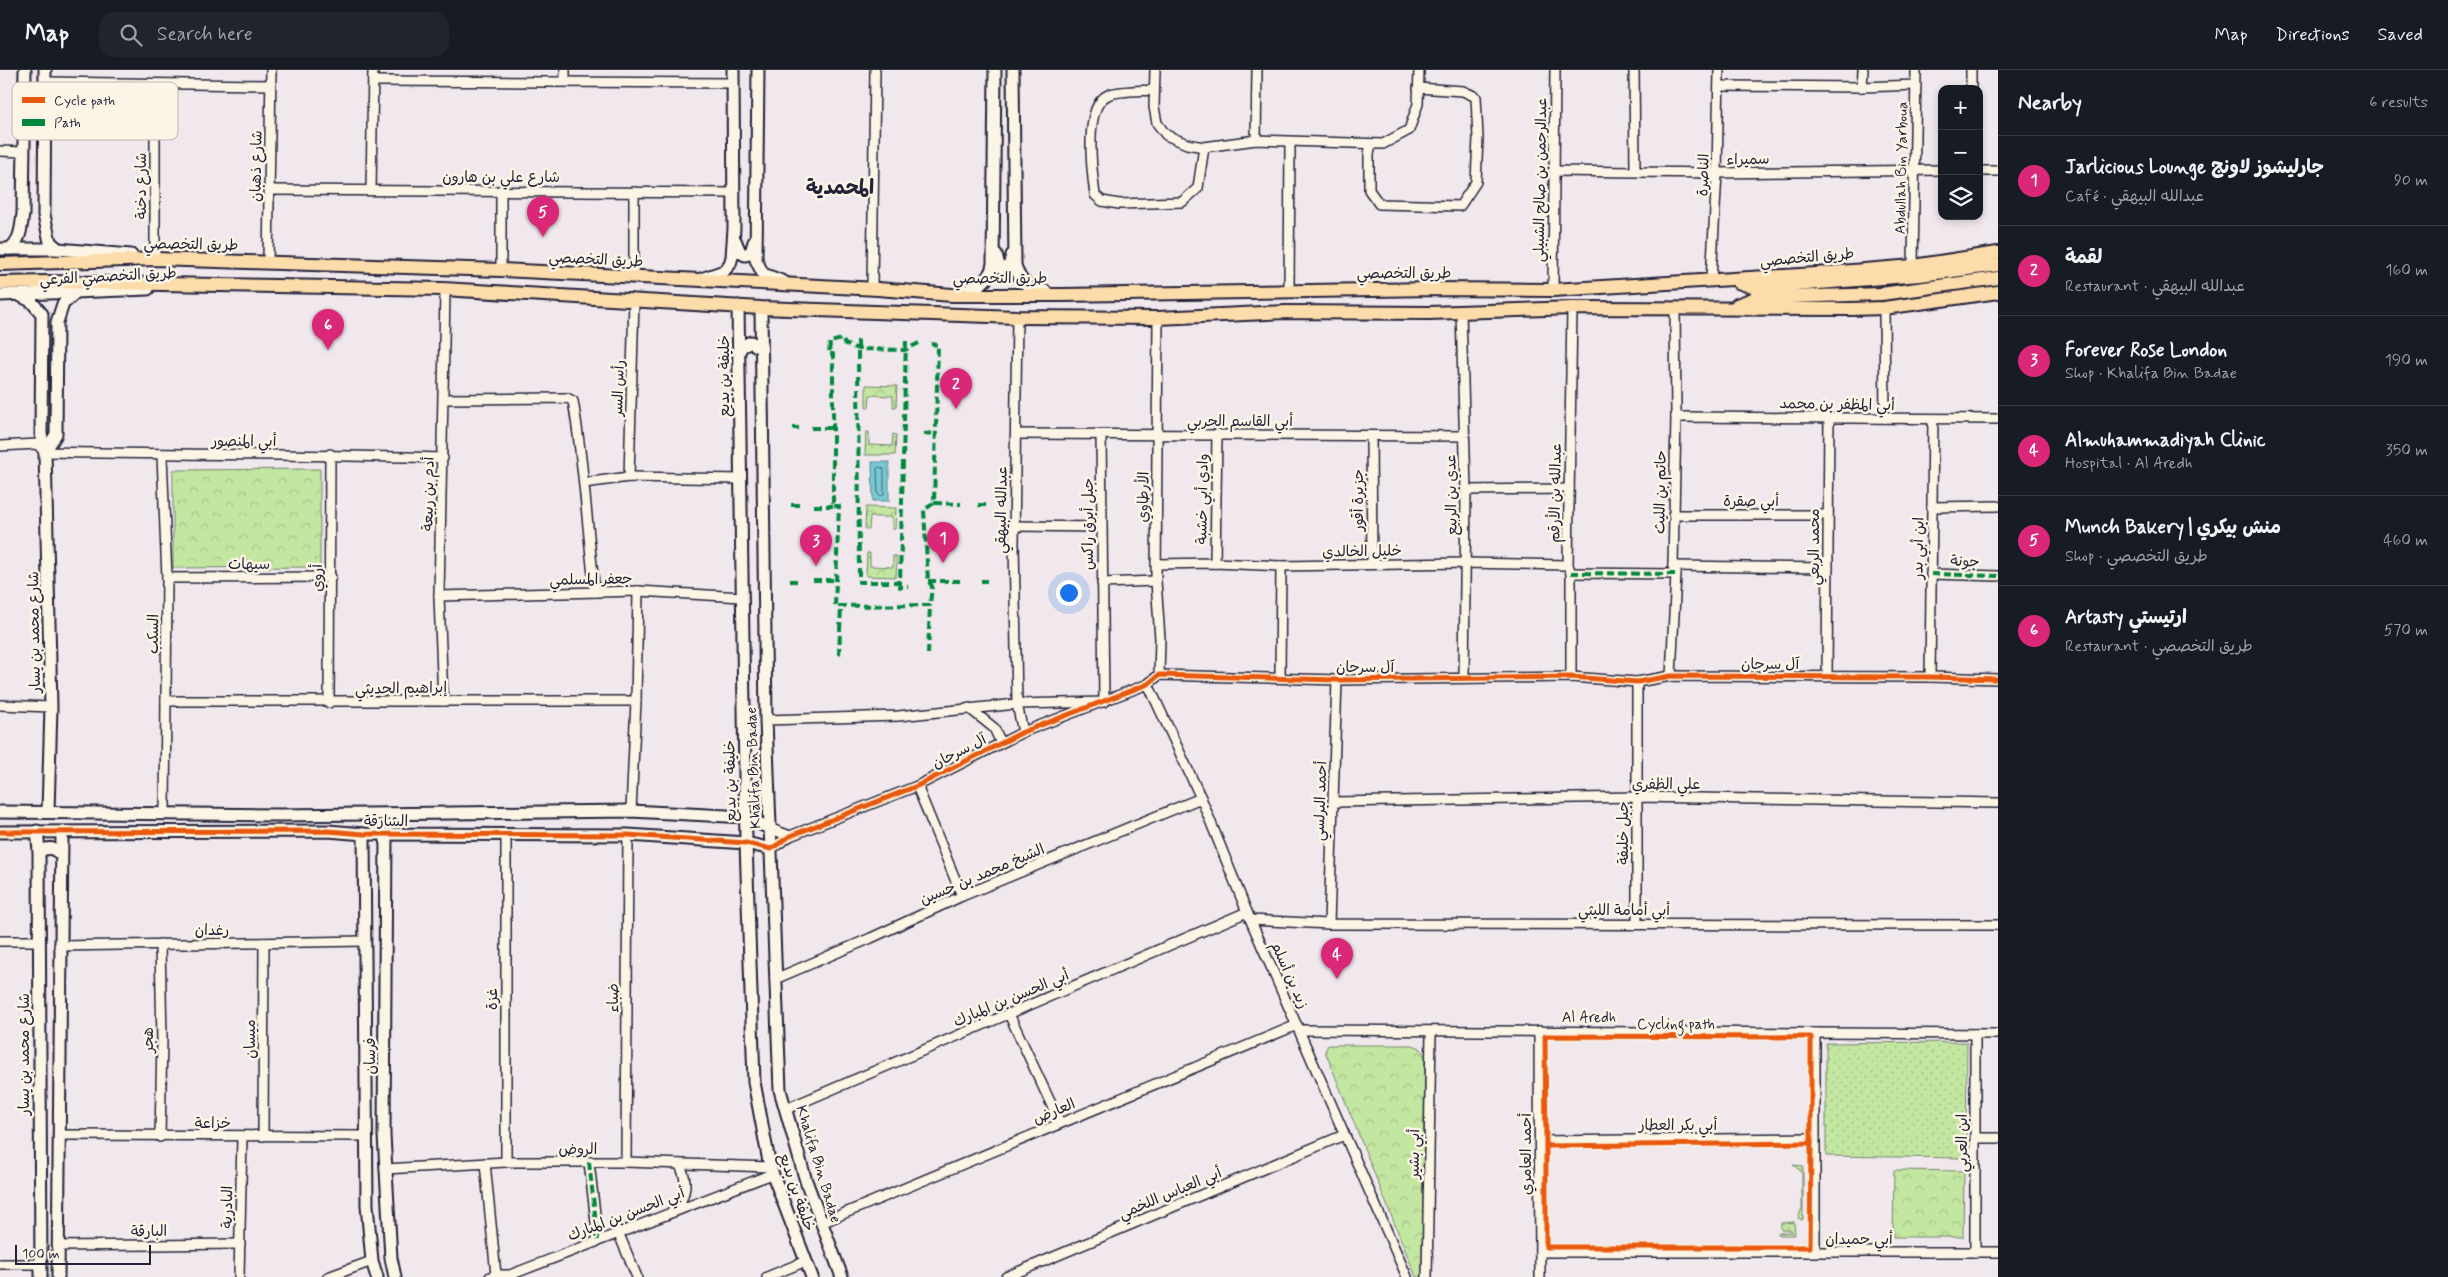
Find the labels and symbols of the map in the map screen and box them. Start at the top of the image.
legend [12,82,178,140]
text: Cycle path [54,92,115,110]
street label: عبدالرحمن بن صالح الشبيلي [1530,98,1554,262]
street label: Abdullah Bin Yarboua [1891,102,1913,235]
text: Path [54,114,81,132]
street label: شارع ذهبان [246,130,268,202]
street label: سميراء [1726,150,1770,170]
street label: شارع دخنة [132,153,152,219]
street label: الناصرة [1693,153,1715,197]
street label: شارع علي بن هارون [442,168,560,190]
district label: المحمدية [806,175,874,202]
pin: 5 [527,196,559,237]
street label: طريق التخصصي [143,234,239,258]
street label: طريق التخصصي [1759,244,1855,274]
street label: طريق التخصصي [548,248,644,274]
street label: طريق التخصصي الفرعي [39,263,177,293]
street label: طريق التخصصي [1357,264,1451,286]
street label: طريق التخصصي [953,269,1047,291]
pin: 6 [312,309,344,350]
street label: خليفة بن بديع [715,335,735,417]
street label: رأس السر [608,360,630,418]
pin: 2 [940,368,972,409]
street label: أبي المظفر بن محمد [1779,394,1895,418]
street label: أبي القاسم الحربي [1187,412,1293,434]
street label: أبي المنصور [211,432,277,454]
street label: عبدالله بن الأرقم [1544,443,1568,543]
street label: حاتم بن الليث [1650,450,1673,534]
street label: وادي أبي خشبة [1192,453,1216,545]
street label: عدي بن الربيع [1441,454,1463,536]
street label: أدم بن ربيعة [418,456,441,531]
street label: عبدالله البيهقي [991,466,1015,554]
street label: جزيرة أقور [1349,469,1369,532]
street label: الأرطاوي [1133,471,1154,523]
street label: جبل أبرق راكس [1079,478,1099,570]
street label: أبي صقرة [1723,492,1779,514]
street label: محمد الربعي [1805,508,1827,586]
street label: ابن أبي بدر [1908,517,1932,580]
pin: 1 [927,522,959,563]
pin: 3 [800,525,832,566]
street label: خليل الخالدي [1322,541,1402,563]
street label: جونة [1950,551,1980,573]
street label: سيهات [228,555,270,575]
street label: أروي [308,564,328,592]
street label: جعفر المسلمي [549,569,633,593]
street label: شارع محمد بن يسار [24,571,46,694]
your location [1056,580,1082,606]
street label: السكب [144,614,164,654]
street label: آل سرحان [1741,655,1800,675]
street label: آل سرحان [1336,658,1395,678]
street label: إبراهيم الحديثي [355,678,448,702]
street label: Khalifa Bin Badae [742,706,766,829]
street label: آل سرحان [929,729,991,774]
street label: خليفة بن بديع [720,740,742,822]
street label: أحمد البرلسي [1310,760,1334,842]
street label: علي الظفري [1632,775,1700,797]
street label: جبل خليفة [1614,801,1634,865]
street label: الشارقة [364,812,408,832]
street label: الشيخ محمد بن حسين [917,840,1048,910]
street label: أبي أمامة الليثي [1578,901,1670,923]
street label: رغدان [195,921,229,941]
pin: 4 [1321,938,1353,979]
street label: زيد بن أسلم [1265,939,1313,1012]
street label: أبي الحسن بن المبارك [950,965,1073,1034]
street label: ضباء [604,983,624,1013]
street label: غزة [483,988,503,1010]
street label: شارع محمد بن يسار [15,993,35,1116]
street label: Al Aredh [1562,1008,1616,1028]
street label: Cycling path [1637,1015,1715,1036]
street label: ميسان [241,1019,261,1059]
street label: هجر [139,1027,159,1055]
street label: فرسان [361,1037,381,1075]
street label: العارض [1030,1094,1079,1130]
street label: Khalifa Bin Badae [791,1103,846,1226]
street label: أحمد العامري [1517,1113,1537,1195]
street label: خزاعة [195,1114,231,1134]
street label: ابن العربي [1953,1114,1975,1172]
street label: أبي بكر العطار [1638,1116,1717,1138]
street label: أبي بشير [1405,1129,1427,1181]
street label: الروض [559,1140,597,1160]
street label: خليفة بن بديع [773,1150,819,1234]
street label: أبي العباس اللخمي [1116,1163,1226,1227]
street label: أبي الحسن بن المبارك [565,1183,689,1248]
street label: البادرية [218,1185,238,1229]
street label: البارقة [131,1222,167,1242]
street label: أبي حميدان [1825,1230,1893,1252]
scale bar [15,1242,151,1265]

